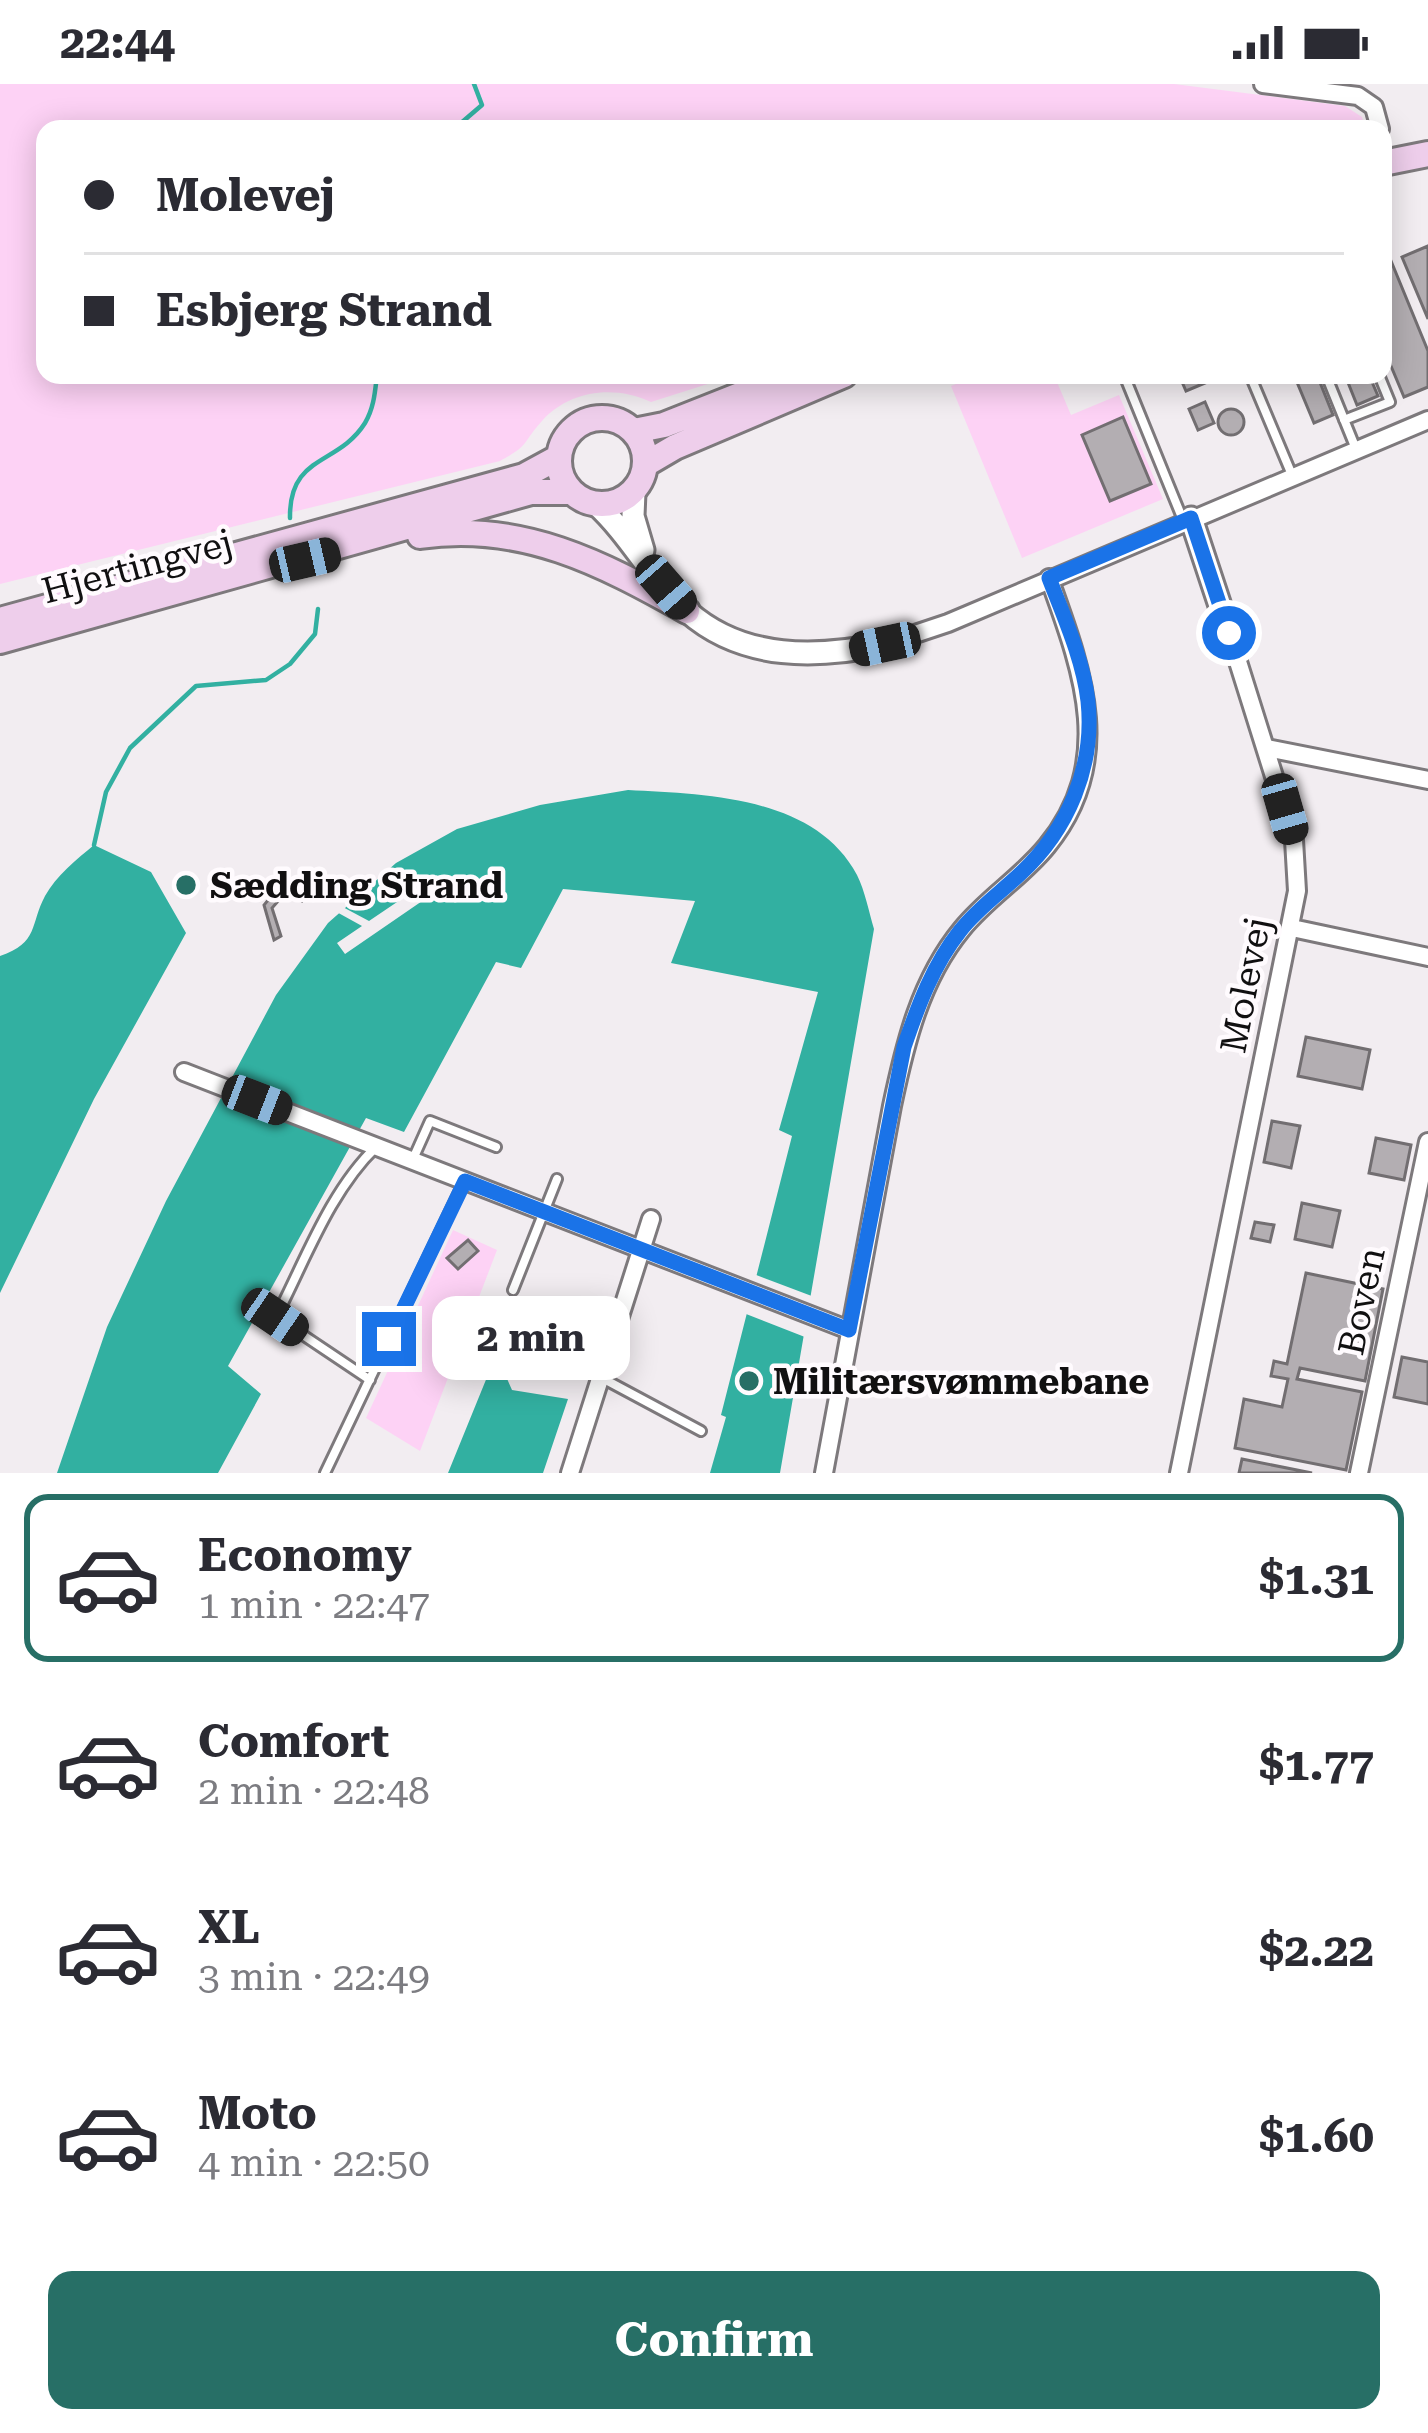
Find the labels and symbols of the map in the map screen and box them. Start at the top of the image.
street label: Hjertingvej [37,521,237,613]
car [266,534,344,586]
car [629,548,703,626]
route start [1202,606,1256,660]
car [846,619,924,669]
car [1258,769,1312,849]
place label: Sædding Strand [210,865,503,907]
marker: Sædding Strand [173,872,199,898]
street label: Molevej [1212,914,1280,1057]
car [217,1070,297,1130]
street label: Boven [1330,1244,1394,1359]
car [235,1282,315,1352]
callout: 2 min [431,1297,629,1381]
route end [362,1312,416,1366]
place label: Militærsvømmebane [773,1361,1150,1403]
marker: Militærsvømmebane [736,1368,762,1394]

